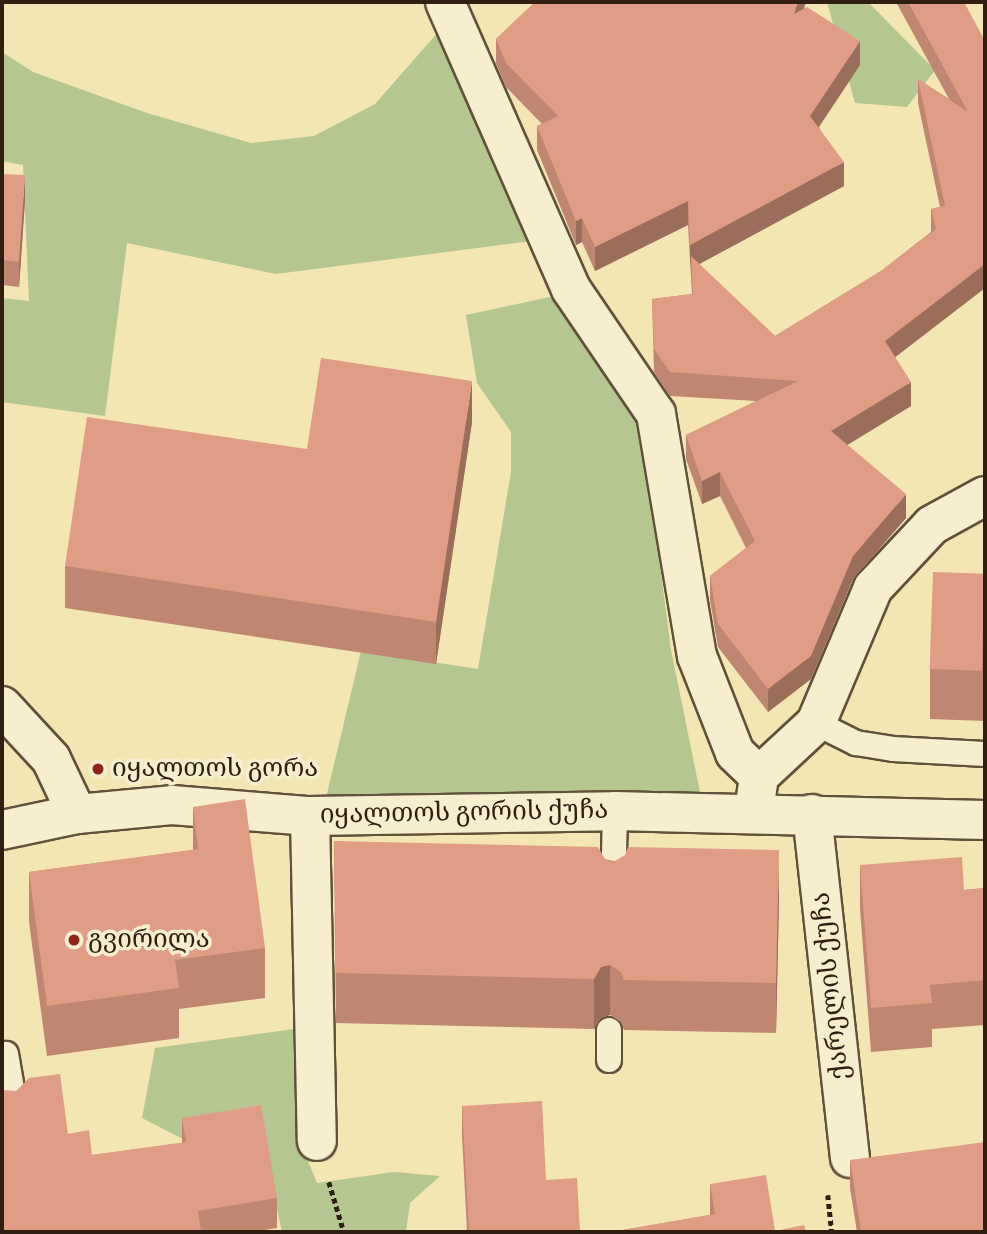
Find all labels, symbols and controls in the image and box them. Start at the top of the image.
place label: იყალთოს გორა [112,753,318,785]
marker: იყალთოს გორა [90,761,106,777]
street label: იყალთოს გორის ქუჩა [319,795,609,831]
street label: ქარელის ქუჩა [806,891,856,1081]
place label: გვირილა [88,924,210,956]
marker: გვირილა [66,932,82,948]

